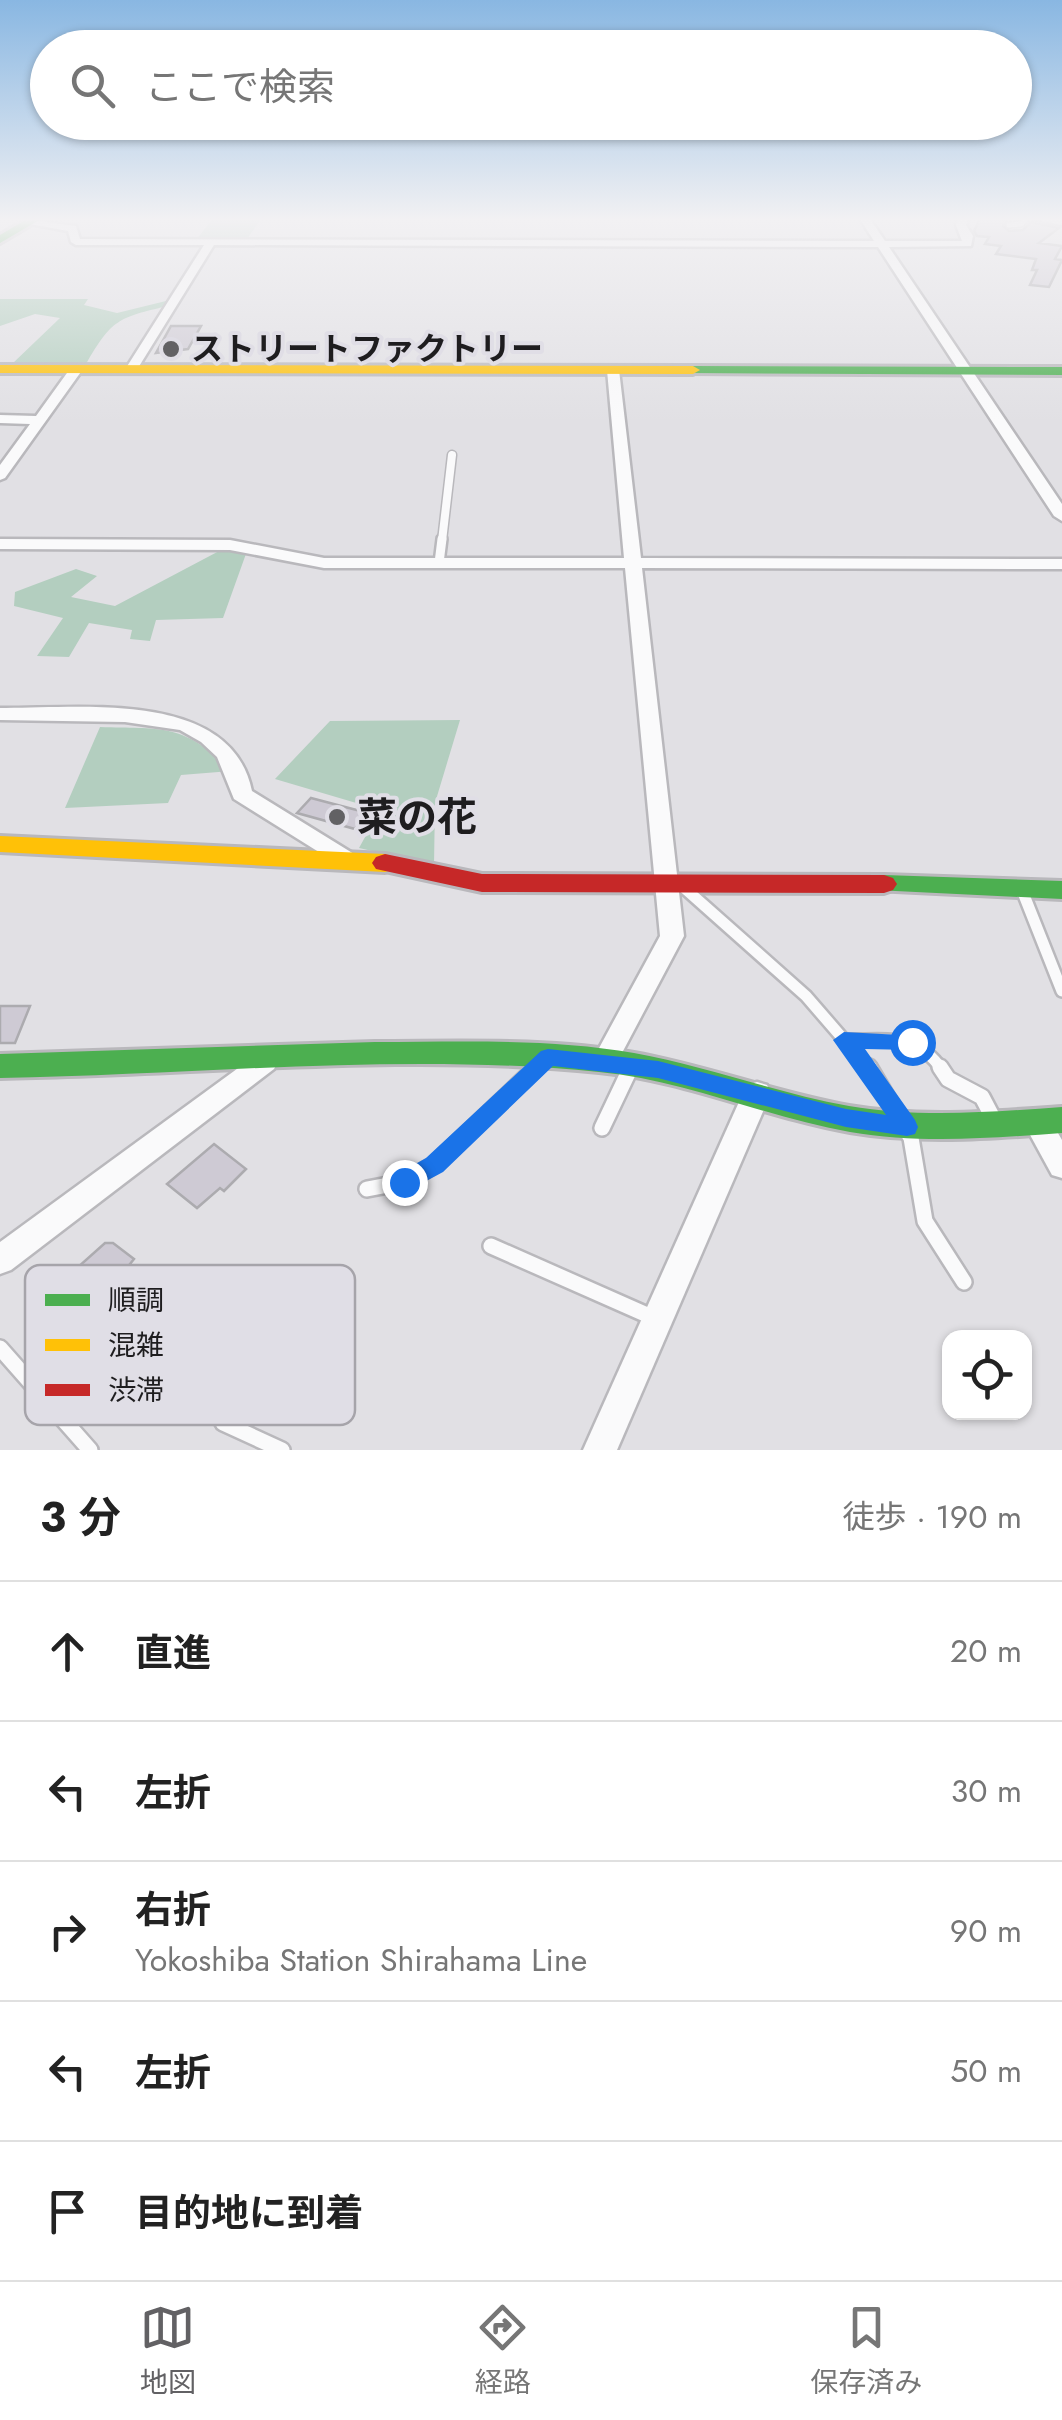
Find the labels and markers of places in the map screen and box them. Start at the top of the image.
place label: ストリートファクトリー [191,326,543,372]
marker: ストリートファクトリー [160,338,182,360]
place label: 菜の花 [357,788,477,846]
marker: 菜の花 [326,806,348,828]

